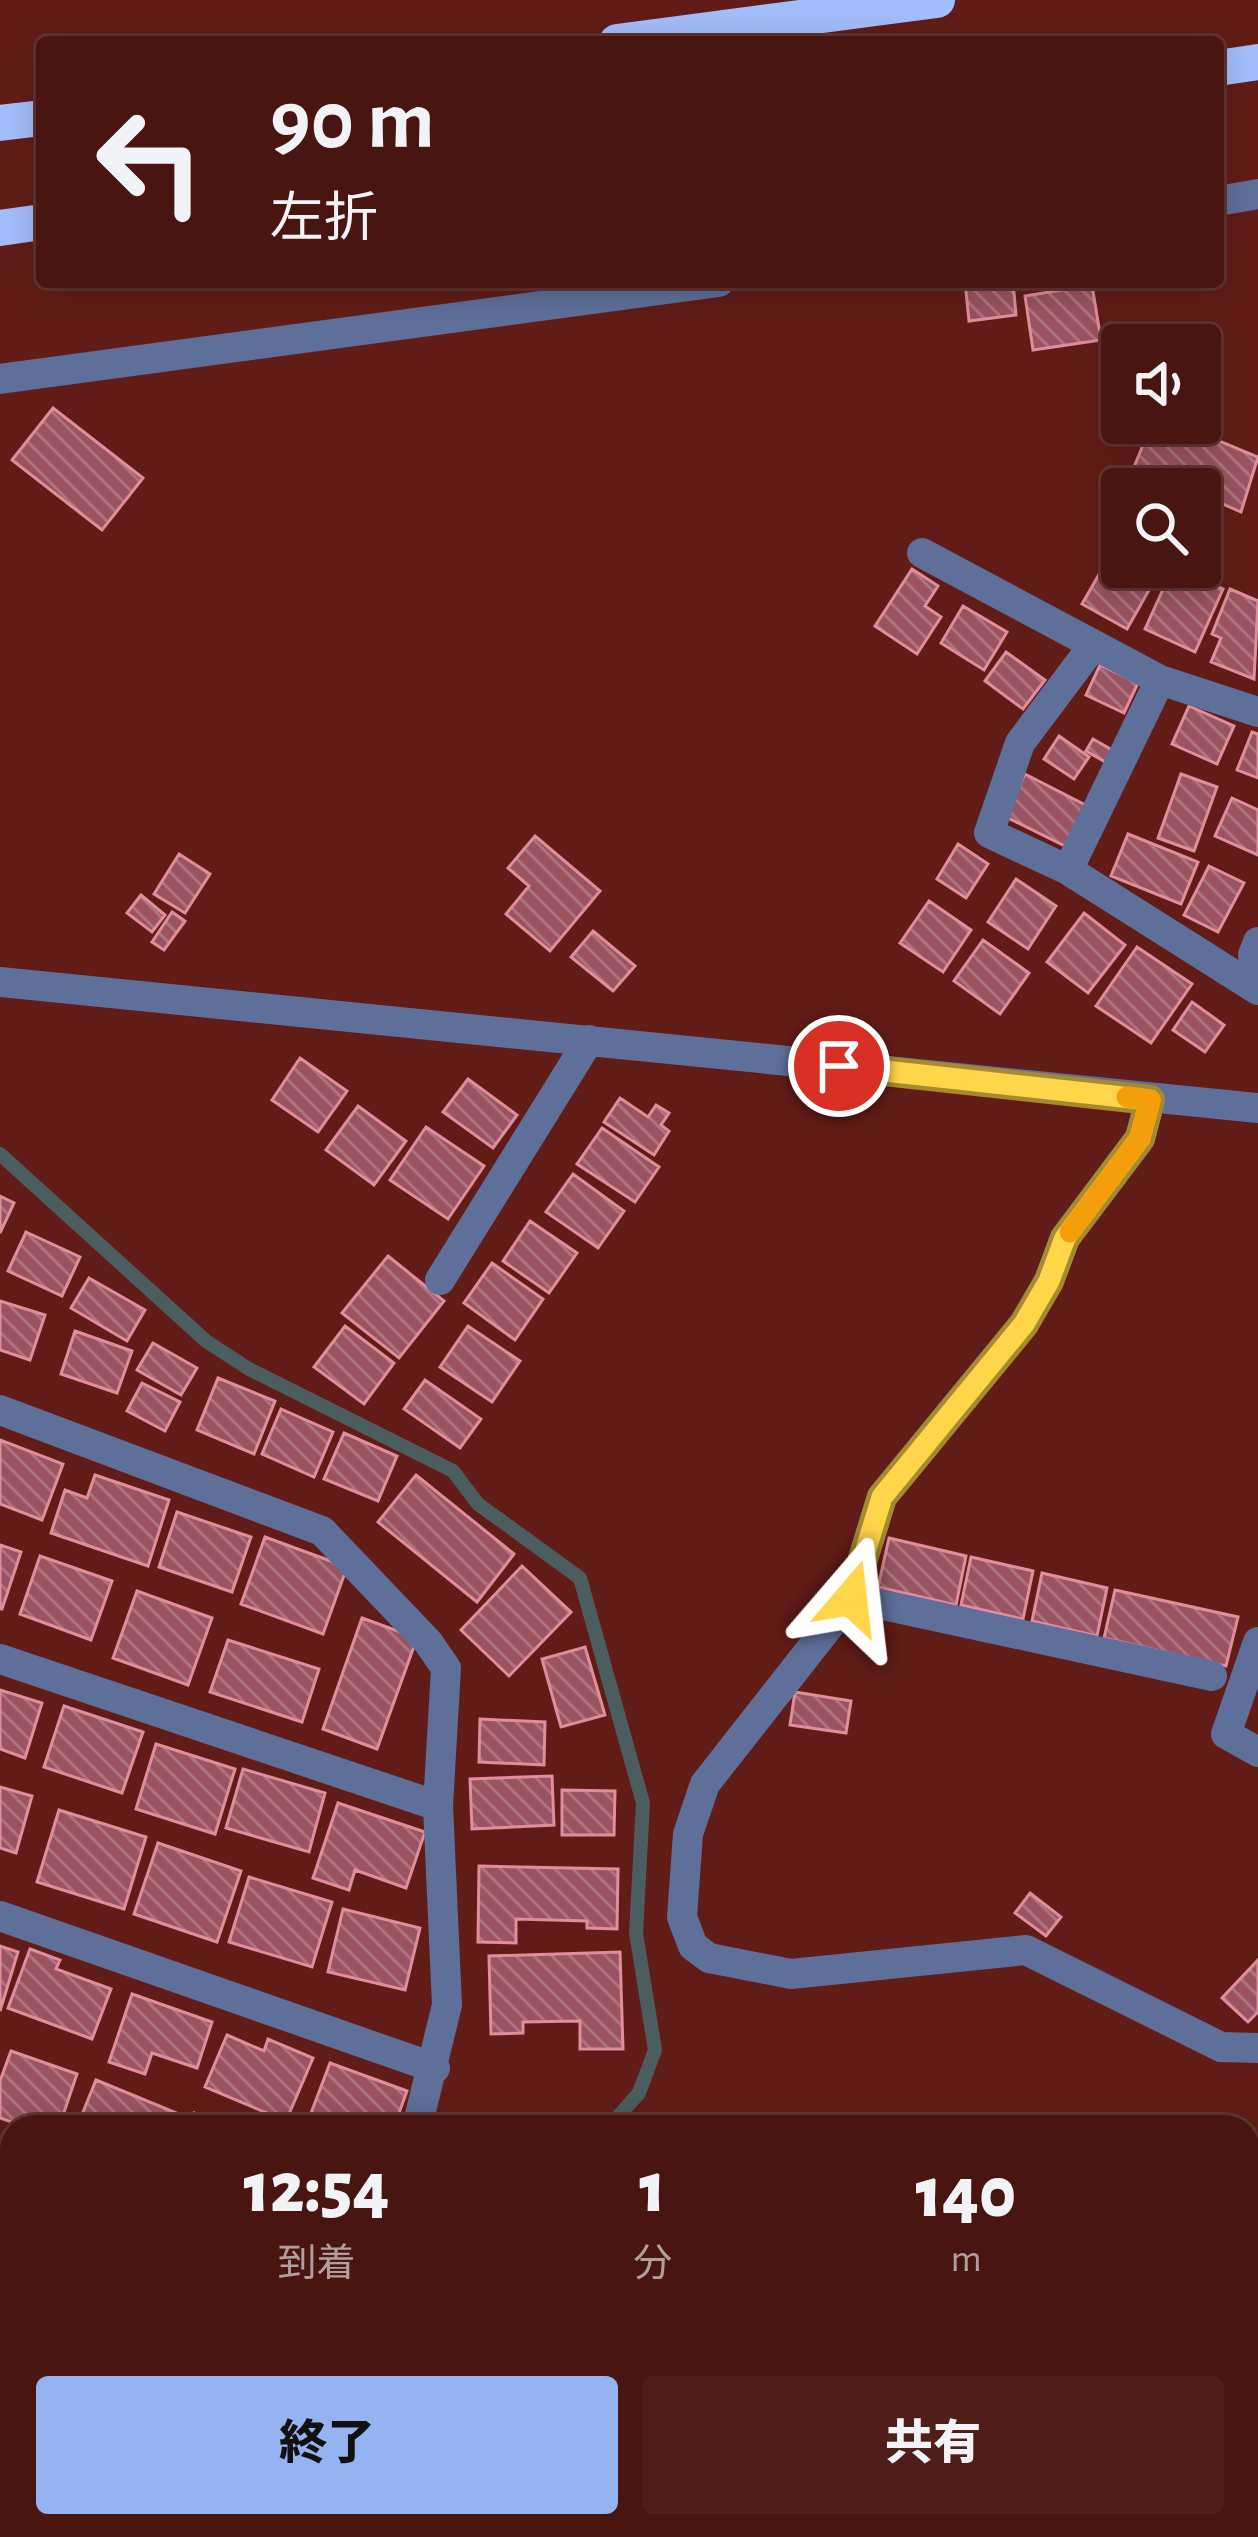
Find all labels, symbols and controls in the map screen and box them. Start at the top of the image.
text: 90 m [270,80,435,164]
icon: left [72,84,228,240]
text: 左折 [270,193,378,247]
map controls [1101,324,1221,588]
button: sound [1101,324,1221,444]
button: search [1101,468,1221,588]
pin [788,1015,890,1117]
icon: arrive [806,1033,872,1099]
position arrow [788,1535,914,1661]
text: 12:54 [244,2153,390,2225]
text: 1 [639,2153,666,2225]
text: 140 [916,2158,1016,2230]
text: m [950,2240,982,2279]
text: 到着 [278,2245,356,2284]
text: 分 [633,2245,672,2284]
button: 終了 [36,2376,618,2514]
button: 共有 [642,2376,1224,2514]

